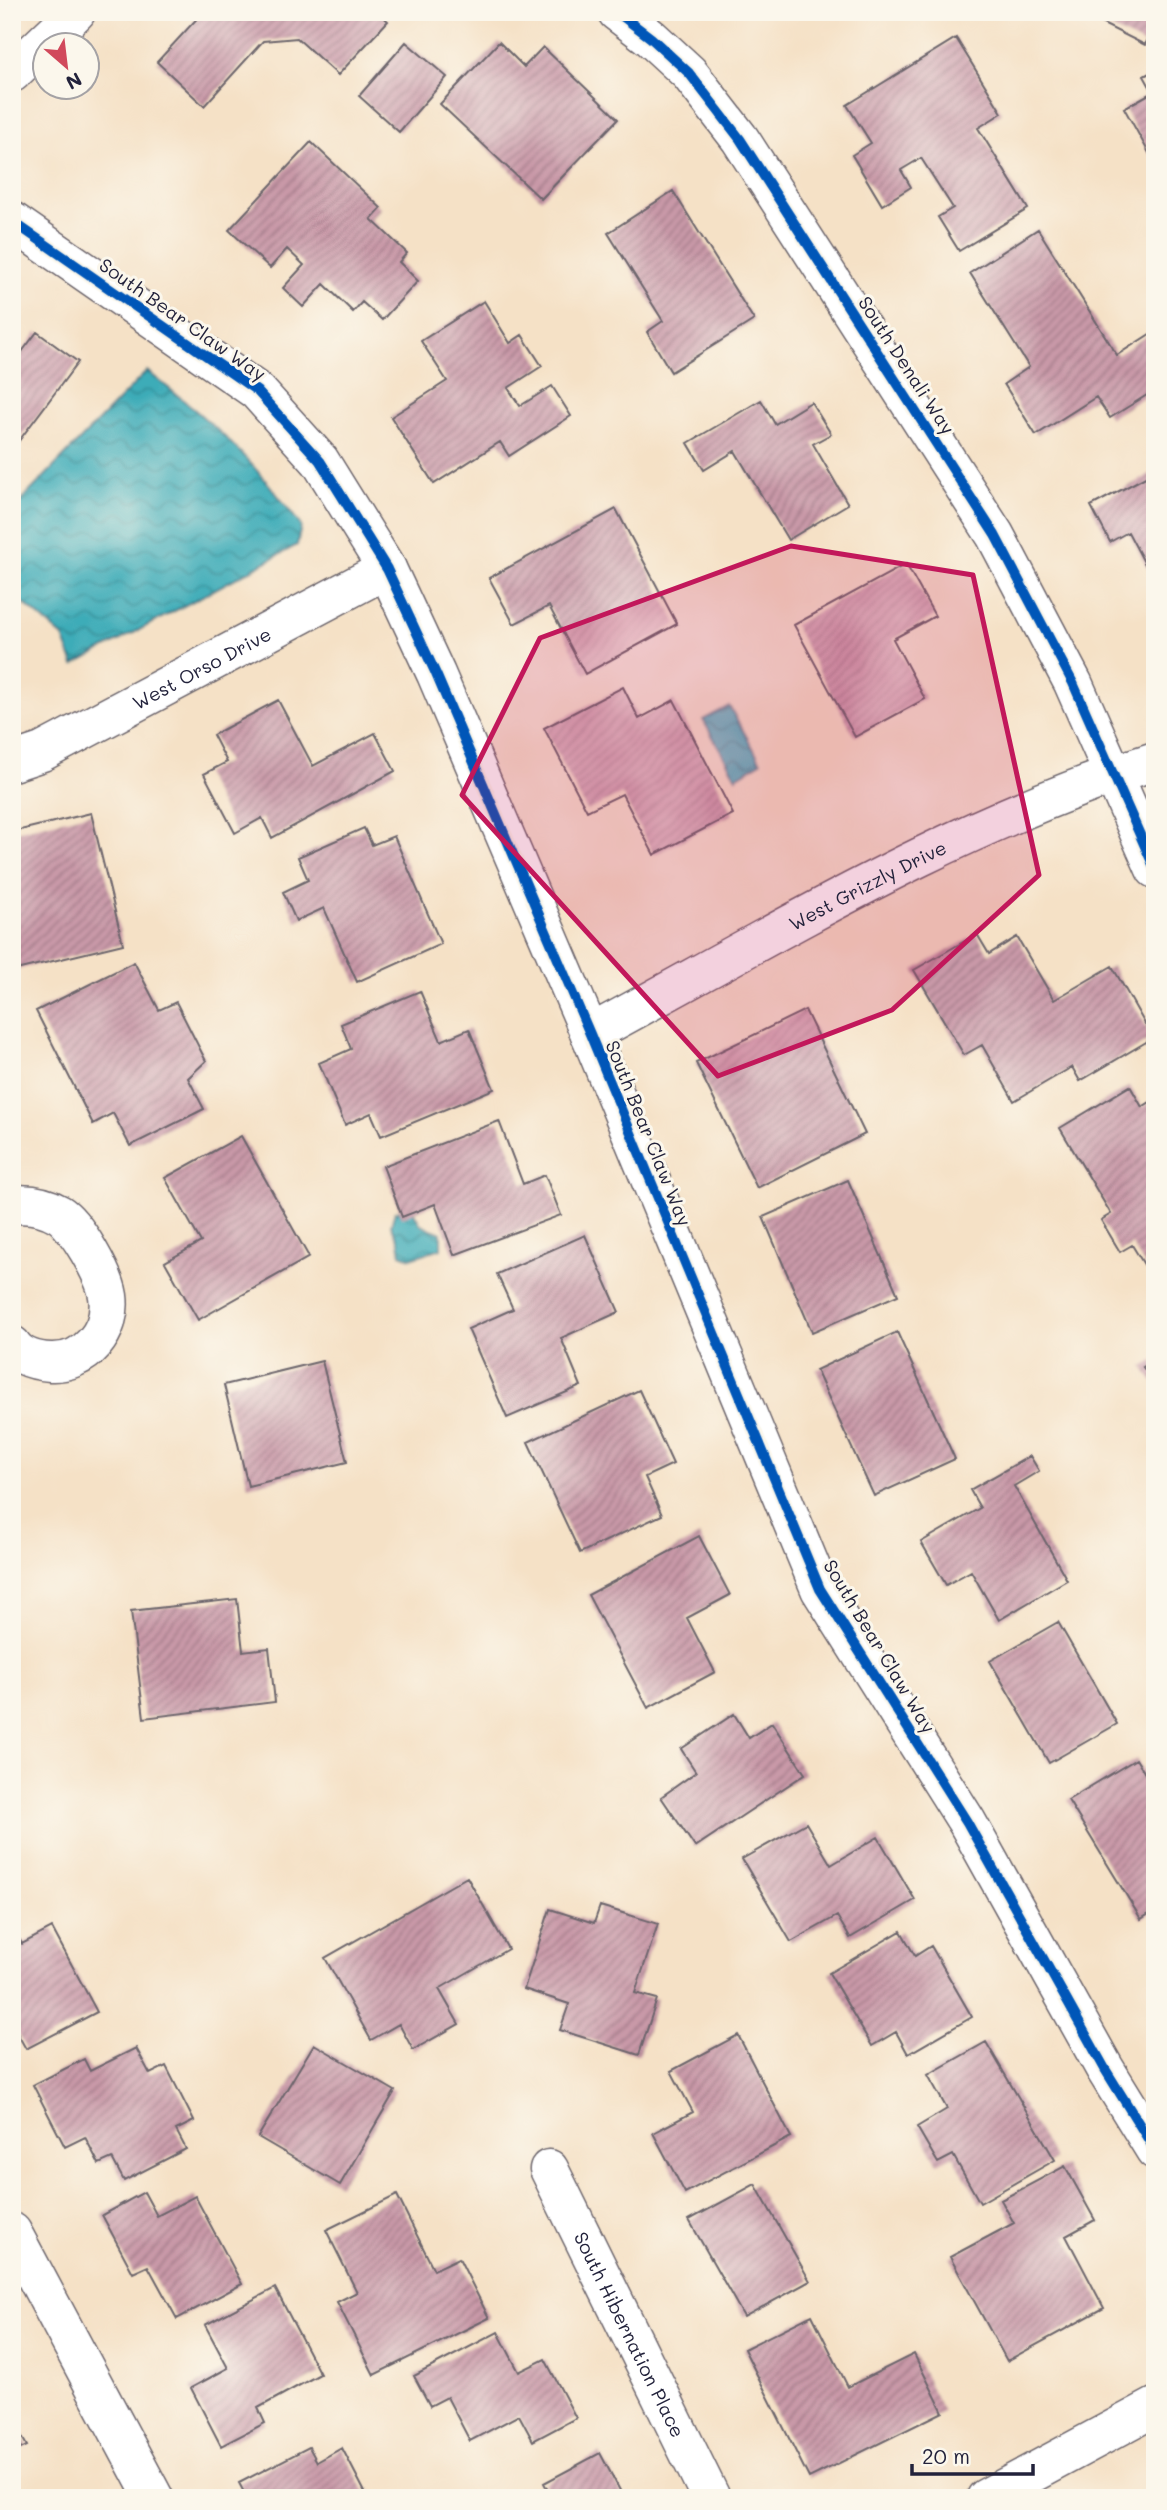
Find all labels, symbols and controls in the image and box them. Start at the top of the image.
north arrow [32,32,102,102]
text: N [62,67,86,96]
street label: South Bear Claw Way [95,252,271,386]
street label: South Denali Way [853,291,961,439]
street label: West Orso Drive [128,620,275,715]
street label: West Grizzly Drive [784,834,950,935]
street label: South Bear Claw Way [600,1037,698,1229]
street label: South Bear Claw Way [818,1555,942,1737]
street label: South Hibernation Place [569,2227,691,2441]
scale bar [912,2433,1032,2477]
text: 20 m [922,2442,970,2469]

